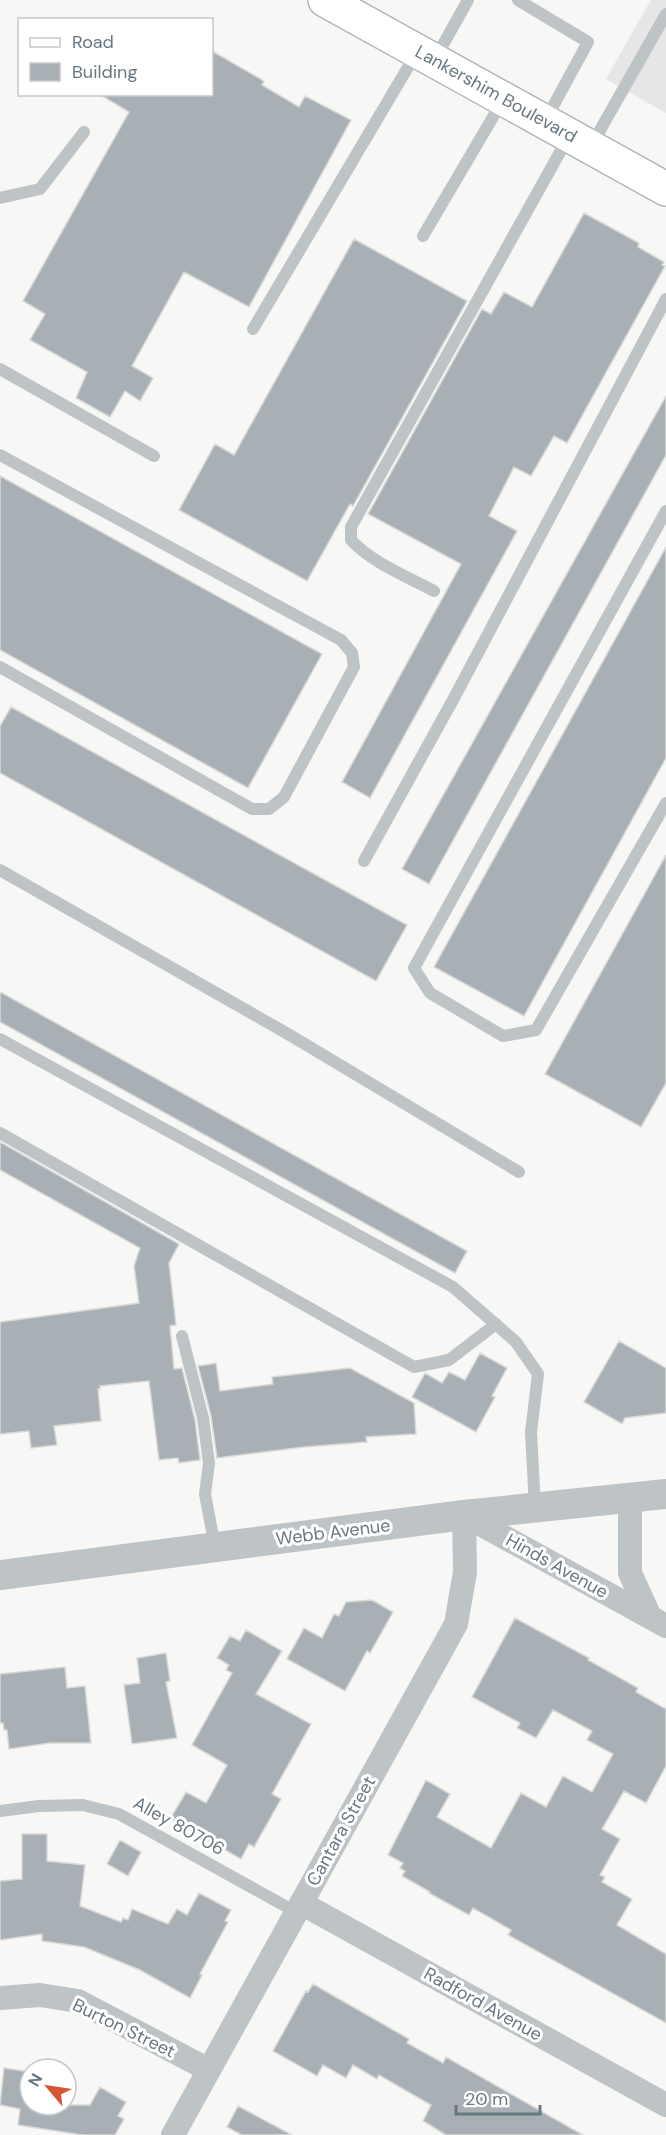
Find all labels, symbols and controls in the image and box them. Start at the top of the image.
legend [18,18,213,96]
text: Road [72,30,114,54]
street label: Lankershim Boulevard [411,39,581,149]
text: Building [72,60,137,84]
street label: Webb Avenue [274,1513,392,1551]
street label: Hinds Avenue [502,1528,612,1604]
street label: Cantara Street [301,1772,381,1890]
street label: Alley 80706 [129,1791,229,1861]
street label: Radford Avenue [420,1962,546,2046]
street label: Burton Street [69,1993,179,2063]
north arrow [18,2057,78,2117]
text: N [23,2070,47,2090]
scale bar [456,2078,540,2116]
text: 20 m [465,2087,508,2111]

